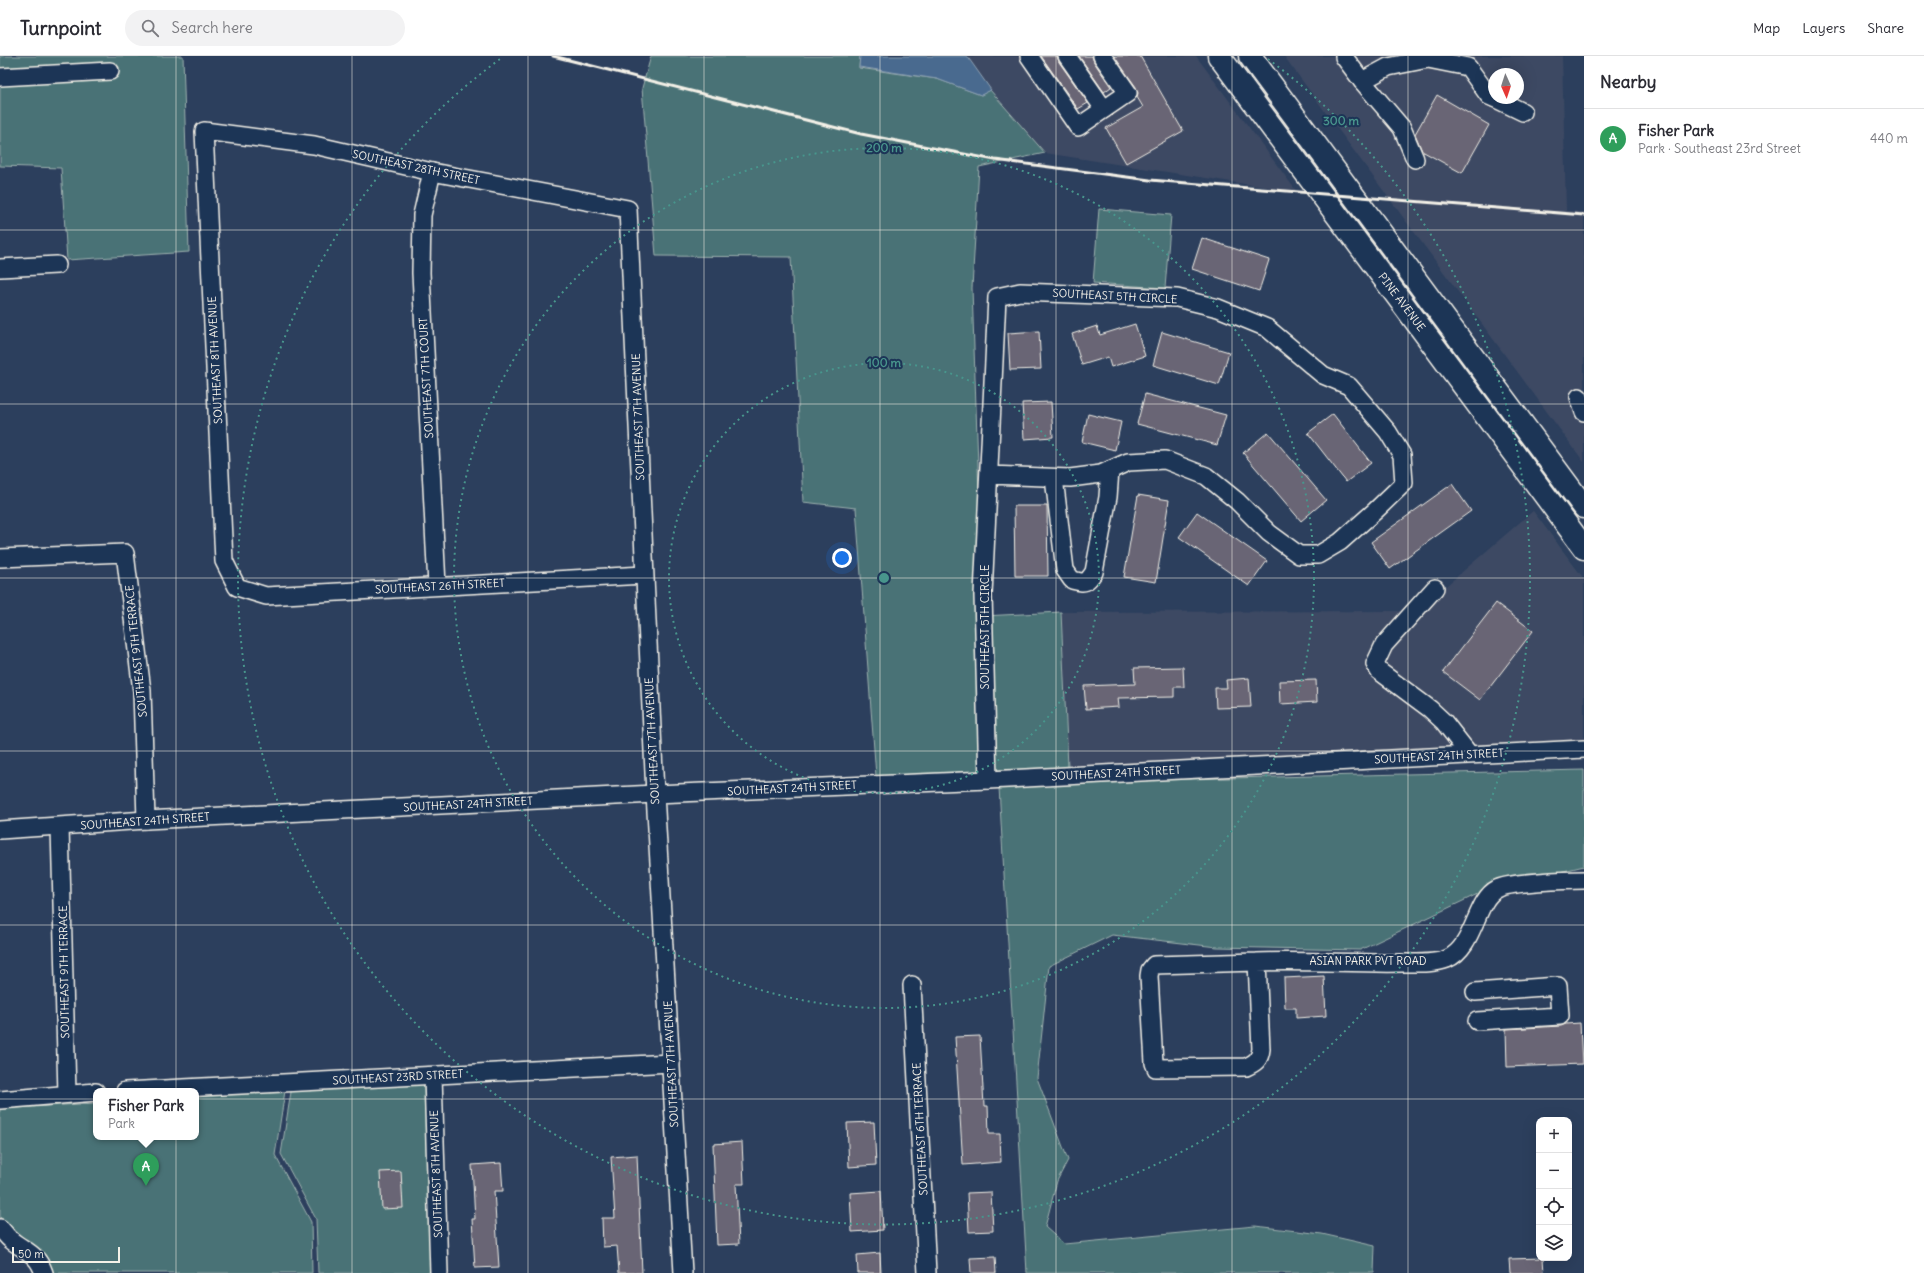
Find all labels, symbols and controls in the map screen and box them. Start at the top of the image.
search box [125,10,405,46]
text: Turnpoint [20,16,101,40]
icon: search [139,17,161,39]
text: Search here [171,18,253,37]
text: Map [1753,19,1780,37]
text: Layers [1802,19,1845,37]
text: Share [1867,19,1904,37]
north arrow [1488,68,1524,104]
text: Nearby [1600,71,1656,93]
text: 300 m [1323,113,1359,128]
text: Fisher Park [1638,121,1714,140]
text: A [1609,130,1617,147]
text: 440 m [1870,130,1908,147]
text: 200 m [866,140,902,155]
text: Park · Southeast 23rd Street [1638,140,1801,157]
street label: SOUTHEAST 28TH STREET [351,147,481,187]
street label: PINE AVENUE [1375,270,1429,334]
street label: SOUTHEAST 5TH CIRCLE [1052,286,1178,306]
street label: SOUTHEAST 8TH AVENUE [205,296,225,424]
street label: SOUTHEAST 7TH COURT [416,317,436,439]
street label: SOUTHEAST 7TH AVENUE [629,353,647,481]
text: 100 m [867,355,901,370]
your location [832,548,852,568]
street label: SOUTHEAST 5TH CIRCLE [978,564,992,690]
centre of rings [877,571,891,585]
street label: SOUTHEAST 26TH STREET [375,576,505,596]
street label: SOUTHEAST 9TH TERRACE [122,584,150,718]
street label: SOUTHEAST 7TH AVENUE [642,677,662,805]
street label: SOUTHEAST 24TH STREET [1374,746,1504,766]
street label: SOUTHEAST 24TH STREET [1051,763,1181,783]
street label: SOUTHEAST 24TH STREET [727,778,857,798]
street label: SOUTHEAST 24TH STREET [403,794,533,814]
street label: SOUTHEAST 24TH STREET [80,809,210,833]
street label: SOUTHEAST 9TH TERRACE [56,905,72,1039]
street label: ASIAN PARK PVT ROAD [1309,954,1427,968]
street label: SOUTHEAST 7TH AVENUE [661,1000,681,1128]
street label: SOUTHEAST 6TH TERRACE [910,1062,930,1196]
street label: SOUTHEAST 23RD STREET [332,1067,464,1087]
popup [93,1088,199,1140]
text: Fisher Park [108,1096,184,1115]
street label: SOUTHEAST 8TH AVENUE [427,1110,445,1238]
text: Park [108,1115,135,1132]
map controls [1536,1117,1572,1261]
button: + [1536,1117,1572,1153]
pin: A [133,1153,159,1186]
button: − [1536,1153,1572,1189]
button: locate [1536,1189,1572,1225]
button: layers [1536,1225,1572,1261]
scale bar [12,1245,120,1264]
text: 50 m [18,1247,44,1261]

